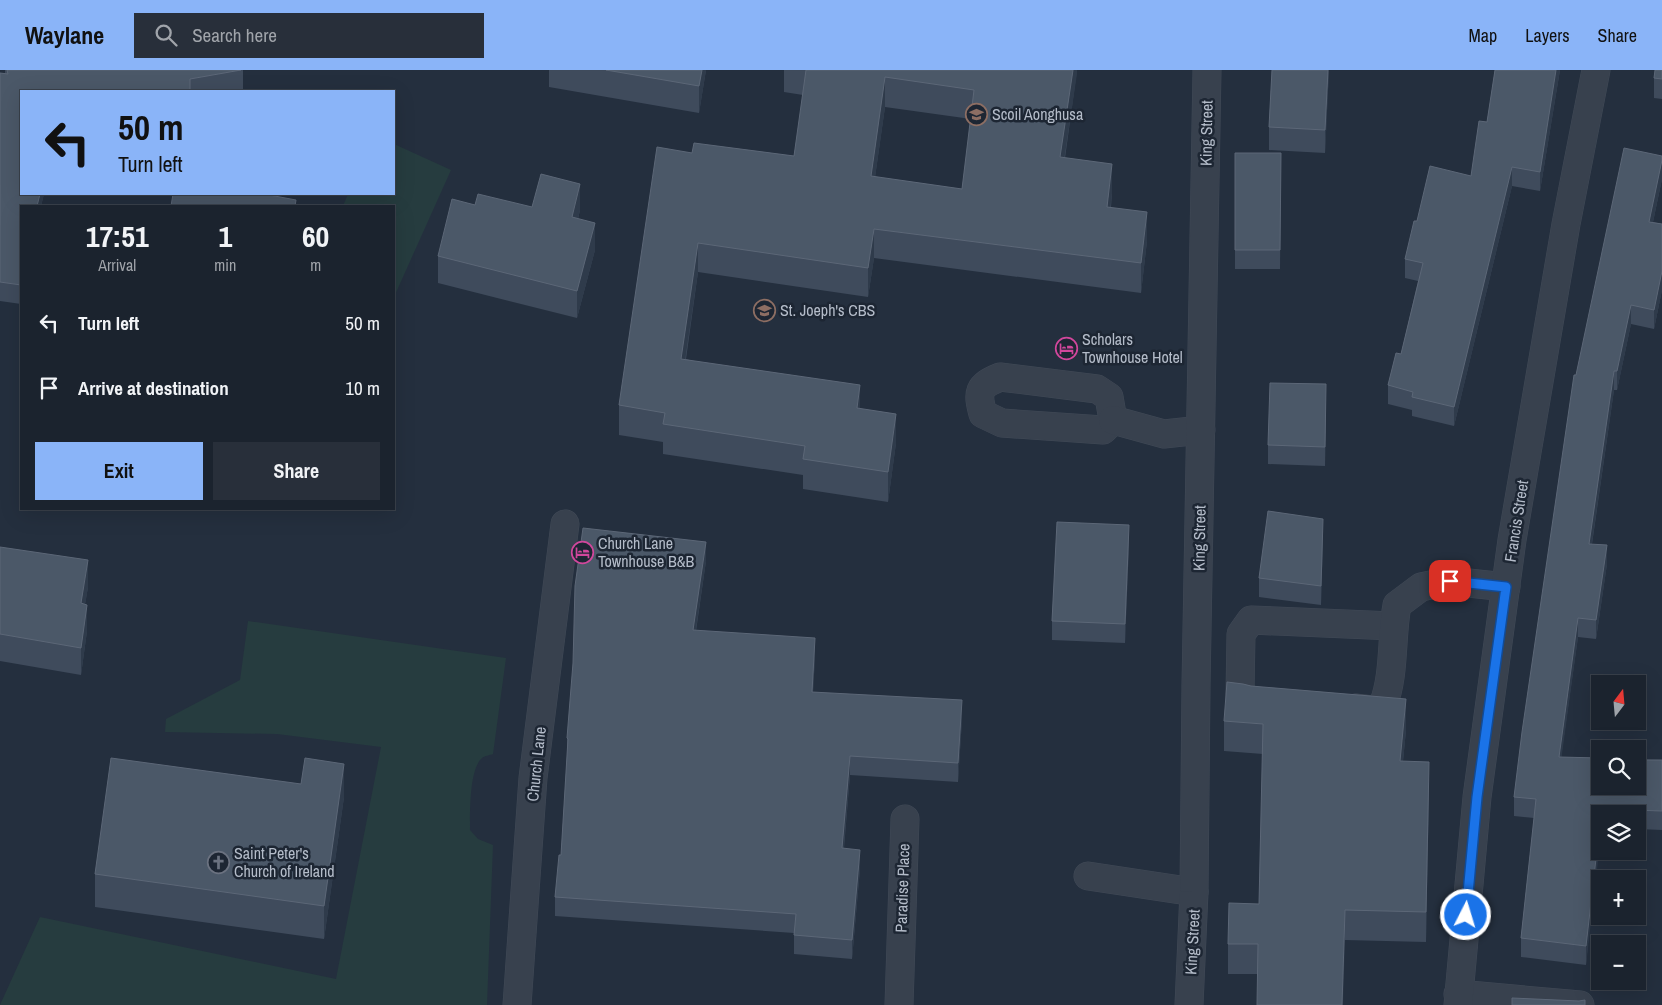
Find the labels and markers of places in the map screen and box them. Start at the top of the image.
school or university icon: Scoil Aonghusa [964,102,988,126]
place label: Scoil Aonghusa [992,103,1084,125]
school or university icon: St. Joeph's CBS [752,298,776,322]
place label: St. Joeph's CBS [780,299,875,321]
place label: Scholars Townhouse Hotel [1082,328,1183,368]
hotel icon: Scholars Townhouse Hotel [1054,336,1078,360]
place label: Church Lane Townhouse B&B [598,532,695,572]
hotel icon: Church Lane Townhouse B&B [570,540,594,564]
pin [1429,560,1471,602]
place label: Saint Peter's Church of Ireland [234,842,335,882]
church icon: Saint Peter's Church of Ireland [206,850,230,874]

